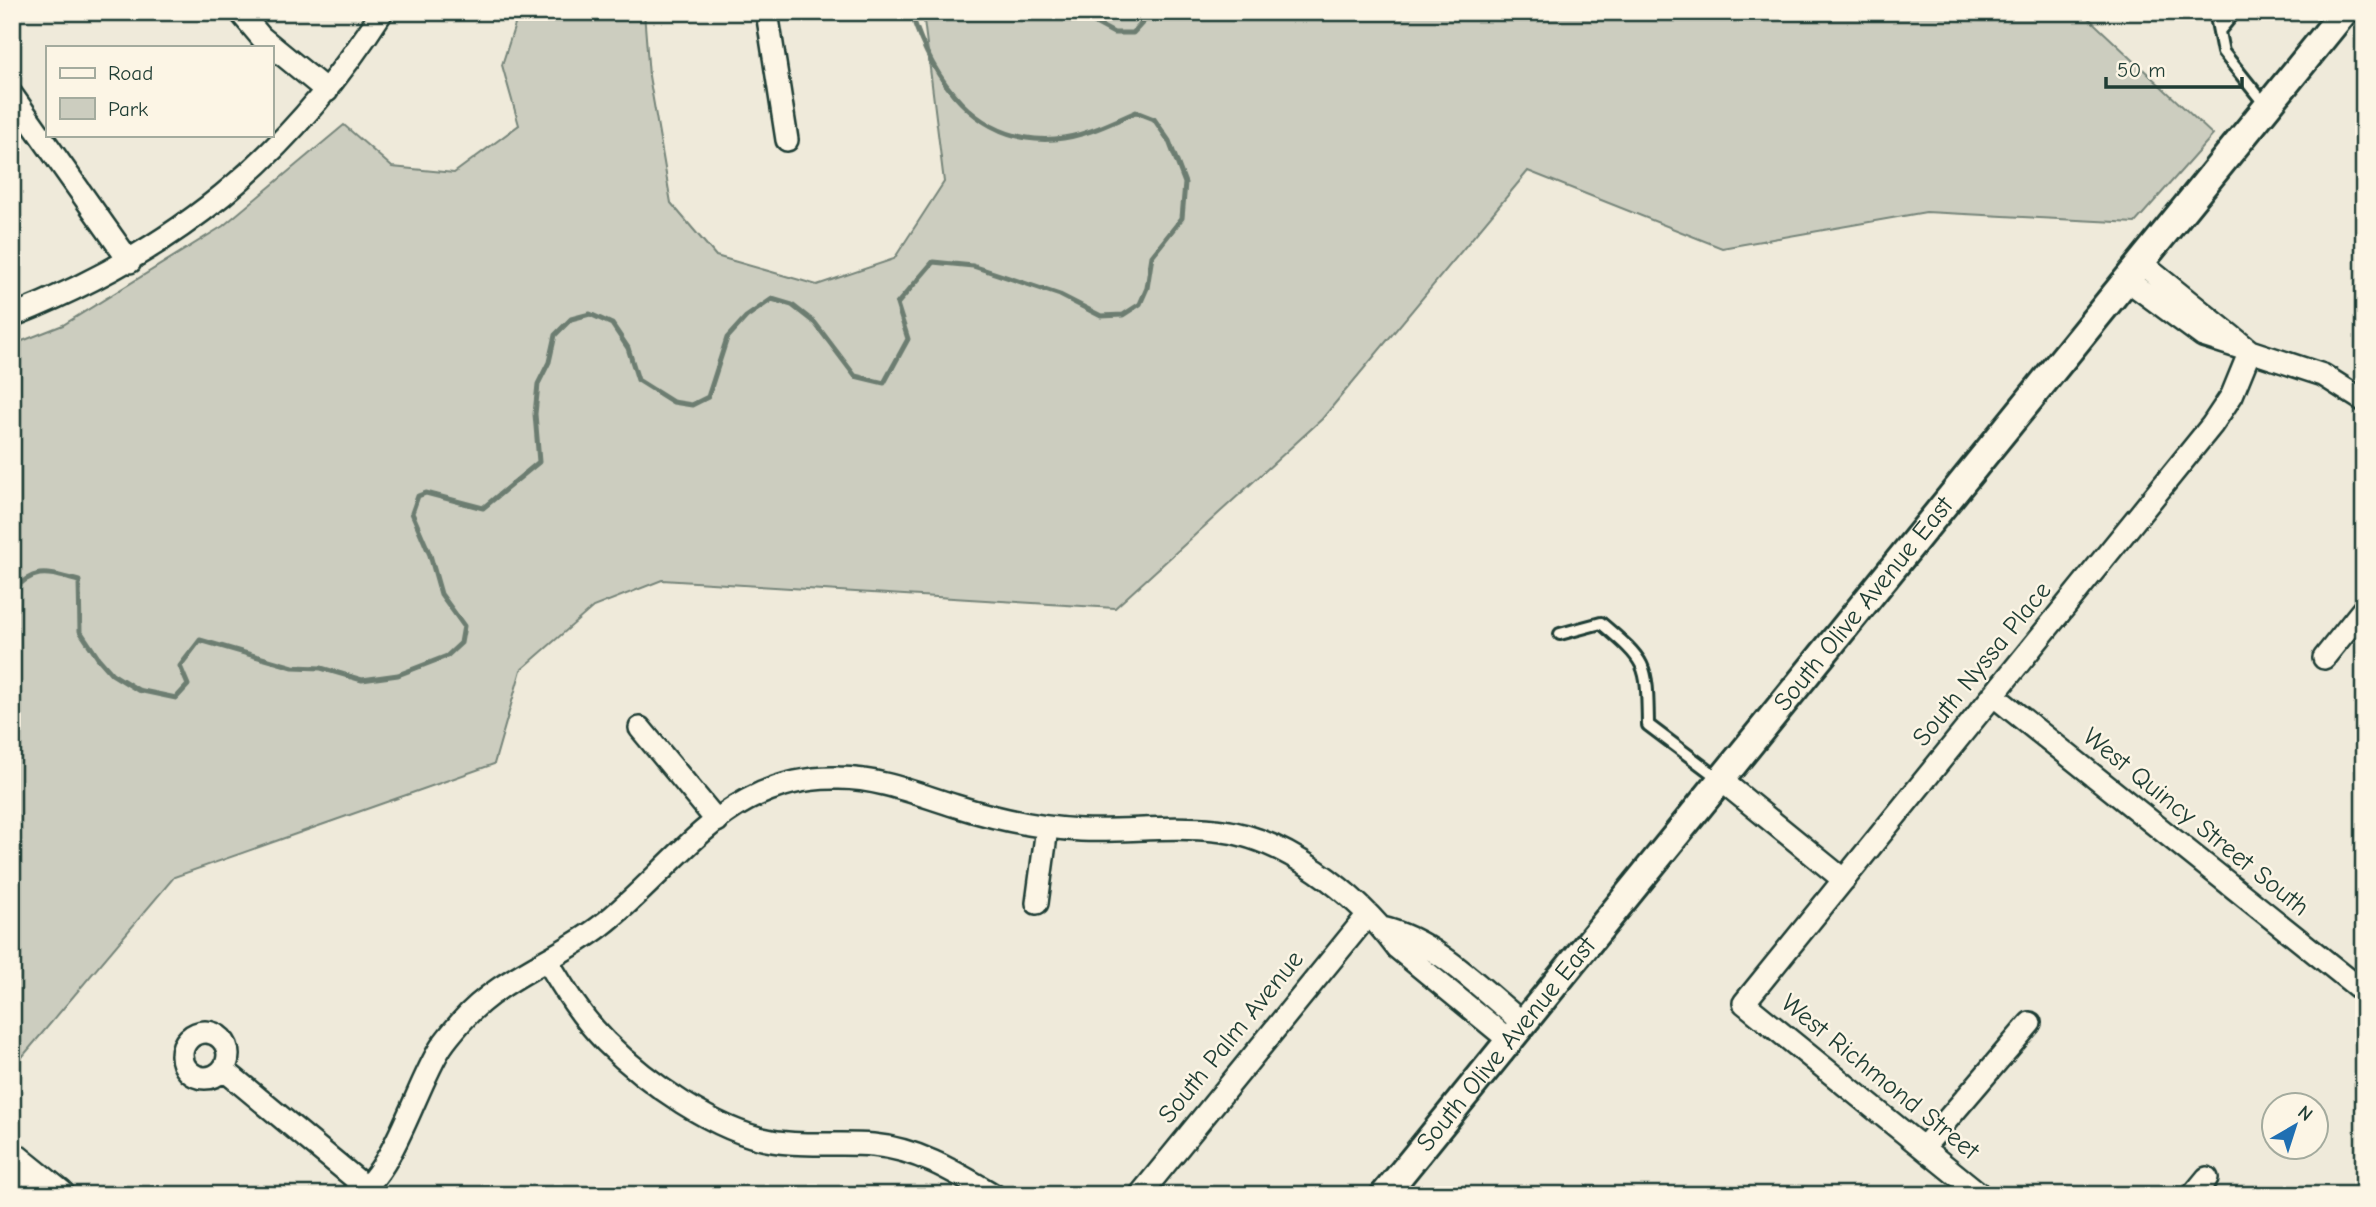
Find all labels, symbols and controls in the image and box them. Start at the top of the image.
legend [46,46,273,136]
scale bar [2106,46,2243,90]
text: 50 m [2117,58,2166,82]
text: Road [108,61,153,85]
text: Park [108,97,148,121]
street label: South Olive Avenue East [1768,490,1960,717]
street label: South Nyssa Place [1906,576,2058,752]
street label: West Quincy Street South [2077,722,2315,922]
street label: South Olive Avenue East [1410,930,1603,1158]
street label: South Palm Avenue [1152,945,1310,1129]
street label: West Richmond Street [1775,988,1986,1167]
north arrow [2260,1092,2330,1162]
text: N [2293,1101,2317,1126]

